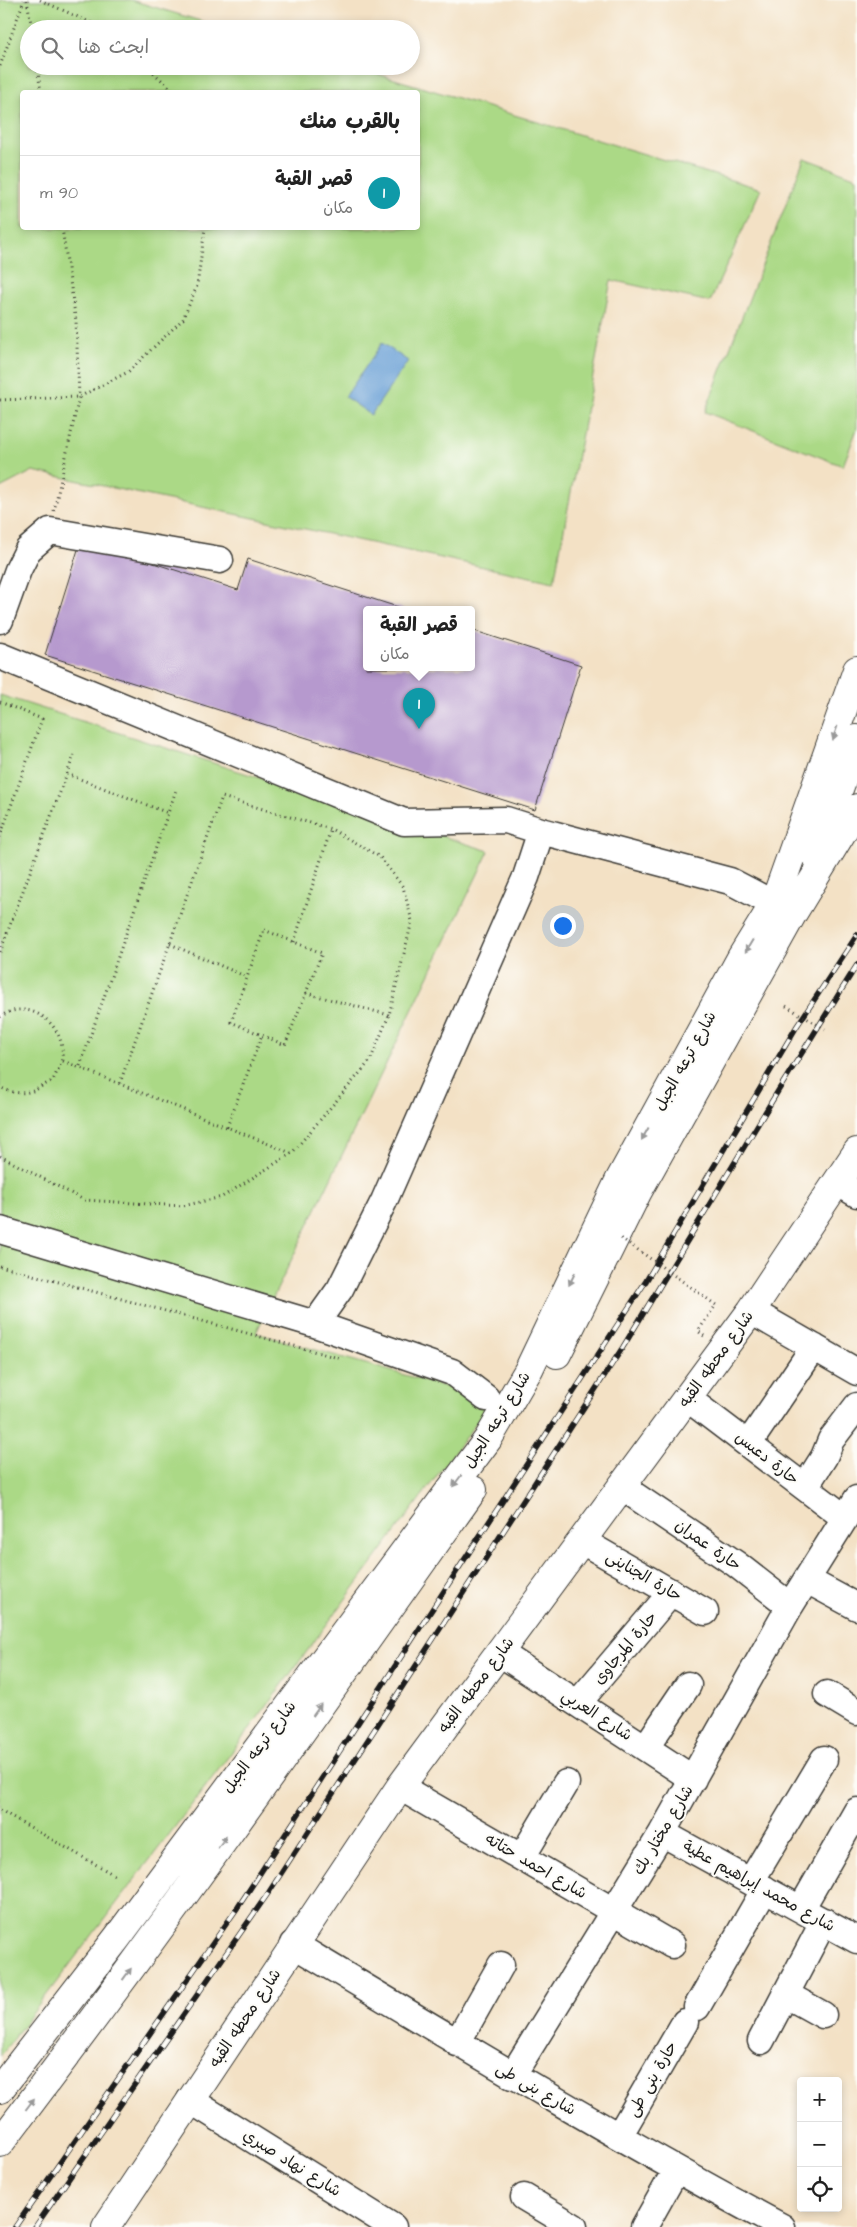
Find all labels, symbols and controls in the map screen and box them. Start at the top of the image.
search box [20,20,420,75]
icon: search [38,34,66,62]
text: ابحث هنا [78,34,149,61]
text: بالقرب منك [299,107,400,136]
text: قصر القبة [275,166,353,193]
text: 90 m [40,182,78,204]
text: 1 [383,182,385,204]
text: مكان [323,197,353,219]
popup [363,606,475,671]
text: قصر القبة [380,612,458,639]
text: مكان [380,643,410,665]
pin: 1 [403,688,435,729]
one-way arrow [831,725,838,740]
your location [550,913,576,939]
one-way arrow [744,939,753,952]
street label: شارع ترعه الجبل [649,1007,721,1115]
one-way arrow [641,1127,649,1141]
one-way arrow [568,1272,576,1286]
street label: شارع محطه القبه [673,1306,759,1412]
street label: شارع ترعه الجبل [458,1367,536,1473]
street label: حارة دعبس [730,1426,804,1490]
one-way arrow [453,1474,463,1487]
street label: حارة عمران [670,1514,746,1576]
street label: حارة الجناينى [602,1545,686,1607]
street label: حارة المرجاوى [588,1607,662,1689]
street label: شارع محطه القبه [433,1632,519,1738]
street label: شارع العربي [556,1684,637,1749]
street label: شارع ترعه الجبل [217,1696,301,1798]
one-way arrow [312,1703,322,1717]
street label: شارع مختار بك [627,1781,699,1879]
street label: شارع احمد حتاته [481,1828,591,1904]
street label: شارع محمد إبراهيم عطية [678,1835,839,1938]
one-way arrow [217,1836,228,1849]
street label: شارع محطه القبه [204,1964,286,2072]
one-way arrow [122,1967,132,1981]
street label: حارة بنى طى [622,2037,682,2121]
street label: شارع بنى طى [492,2057,580,2121]
map controls [797,2077,842,2212]
button: + [797,2077,842,2122]
one-way arrow [24,2098,35,2111]
button: − [797,2122,842,2167]
street label: شارع نهاد صبري [239,2124,345,2202]
button: locate [797,2167,842,2212]

